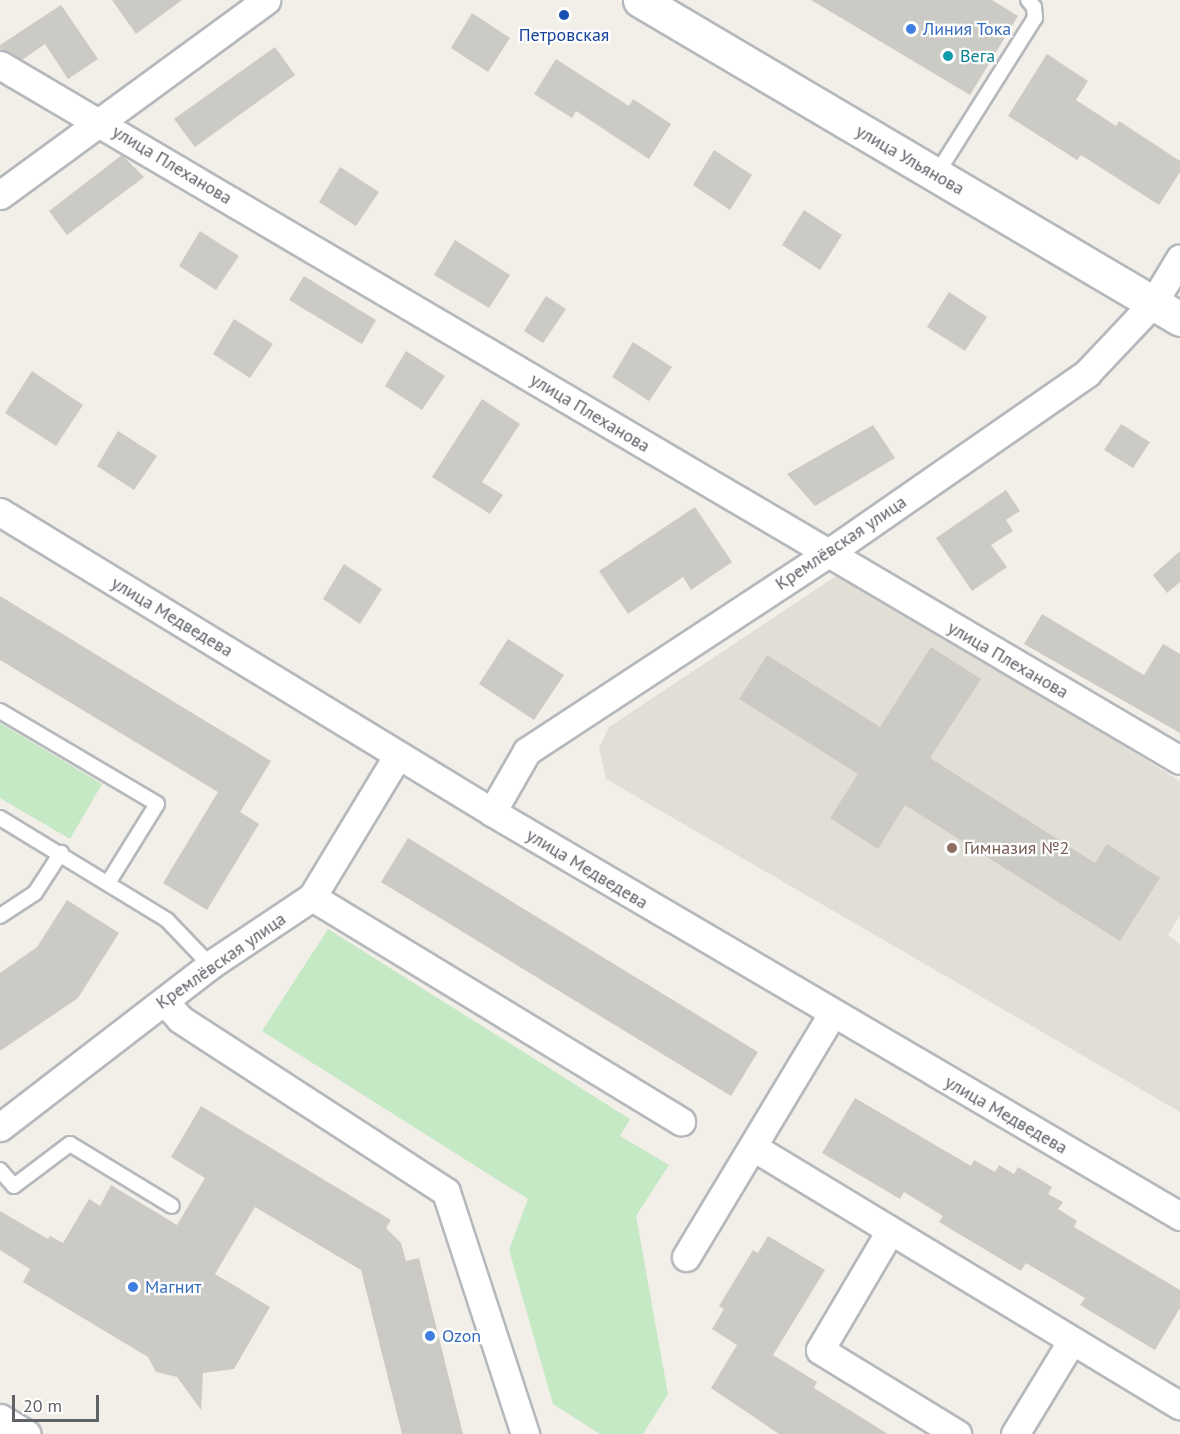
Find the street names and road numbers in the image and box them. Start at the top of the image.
street label: улица Ульянова [852,120,968,200]
street label: улица Плеханова [108,121,236,209]
street label: улица Плеханова [526,369,654,457]
street label: Кремлёвская улица [771,491,911,595]
street label: улица Медведева [107,572,237,662]
street label: улица Плеханова [944,617,1072,703]
street label: улица Медведева [522,824,652,914]
street label: Кремлёвская улица [152,908,290,1014]
street label: улица Медведева [941,1071,1071,1159]

